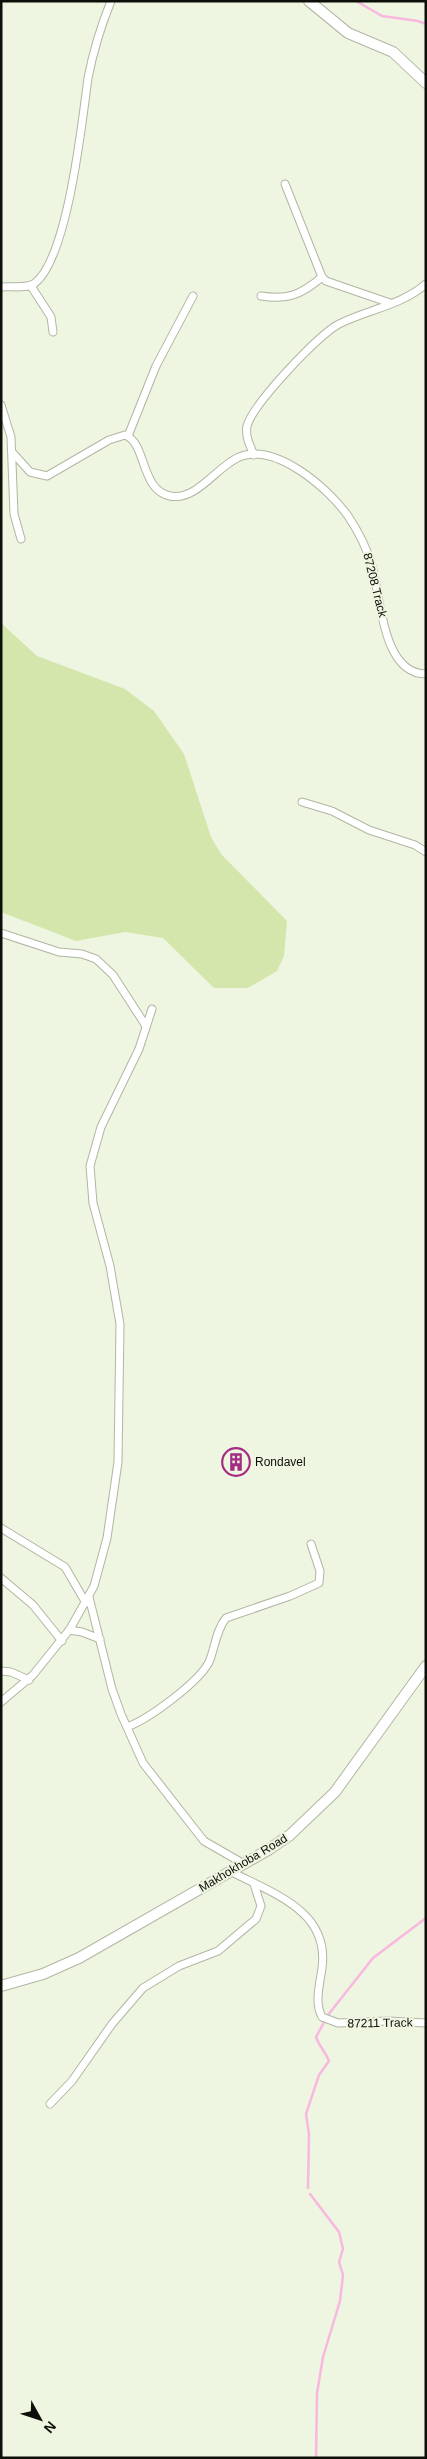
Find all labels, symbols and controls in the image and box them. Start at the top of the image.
street label: 87208 Track [360,551,390,620]
building icon: Rondavel [221,1447,251,1477]
place label: Rondavel [255,1455,306,1469]
street label: Makhokhoba Road [196,1831,290,1895]
street label: 87211 Track [347,2015,414,2031]
north arrow [15,2394,65,2444]
text: N [41,2418,59,2436]

